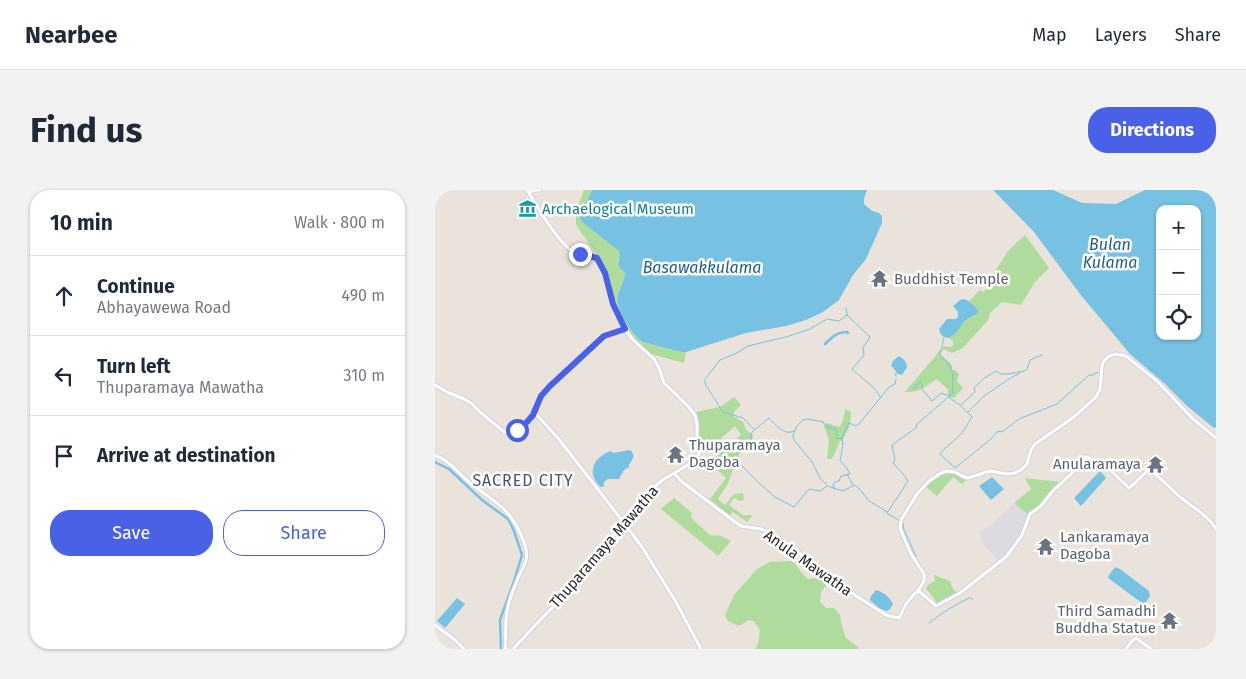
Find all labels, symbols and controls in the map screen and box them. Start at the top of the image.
text: Nearbee [25,21,118,49]
text: Map [1032,24,1067,46]
text: Layers [1095,24,1147,46]
text: Share [1175,24,1221,46]
button: Directions [1088,107,1216,153]
text: Find us [30,109,142,151]
museum icon: Archaelogical Museum [518,199,538,219]
place label: Archaelogical Museum [542,200,694,218]
map controls [1156,205,1201,340]
button: + [1156,205,1201,250]
text: 10 min [50,210,113,236]
text: Walk · 800 m [294,213,385,232]
water label: Bulan Kulama [1083,235,1137,272]
route end [569,243,592,266]
button: − [1156,250,1201,295]
water label: Basawakkulama [643,258,761,277]
temple icon: Buddhist Temple [870,269,890,289]
place label: Buddhist Temple [894,270,1009,288]
text: Continue [97,275,175,298]
icon: ahead [50,282,78,310]
text: 490 m [342,286,385,305]
button: locate [1156,295,1201,340]
text: Abhayawewa Road [97,298,231,317]
text: Turn left [97,355,171,378]
icon: left [50,362,78,390]
text: 310 m [344,366,385,385]
text: Thuparamaya Mawatha [97,378,264,397]
route start [506,419,529,442]
place label: Thuparamaya Dagoba [689,436,781,471]
icon: arrive [50,442,78,470]
text: Arrive at destination [97,444,276,467]
temple icon: Thuparamaya Dagoba [665,444,685,464]
temple icon: Anularamaya [1145,454,1165,474]
place label: Anularamaya [1053,455,1141,473]
district label: SACRED CITY [472,471,574,490]
street label: Thuparamaya Mawatha [546,482,662,612]
button: Save [50,510,213,556]
button: Share [223,510,385,556]
street label: Anula Mawatha [760,526,856,600]
place label: Lankaramaya Dagoba [1060,528,1149,563]
temple icon: Lankaramaya Dagoba [1036,536,1056,556]
place label: Third Samadhi Buddha Statue [1055,602,1156,637]
temple icon: Third Samadhi Buddha Statue [1160,610,1180,630]

